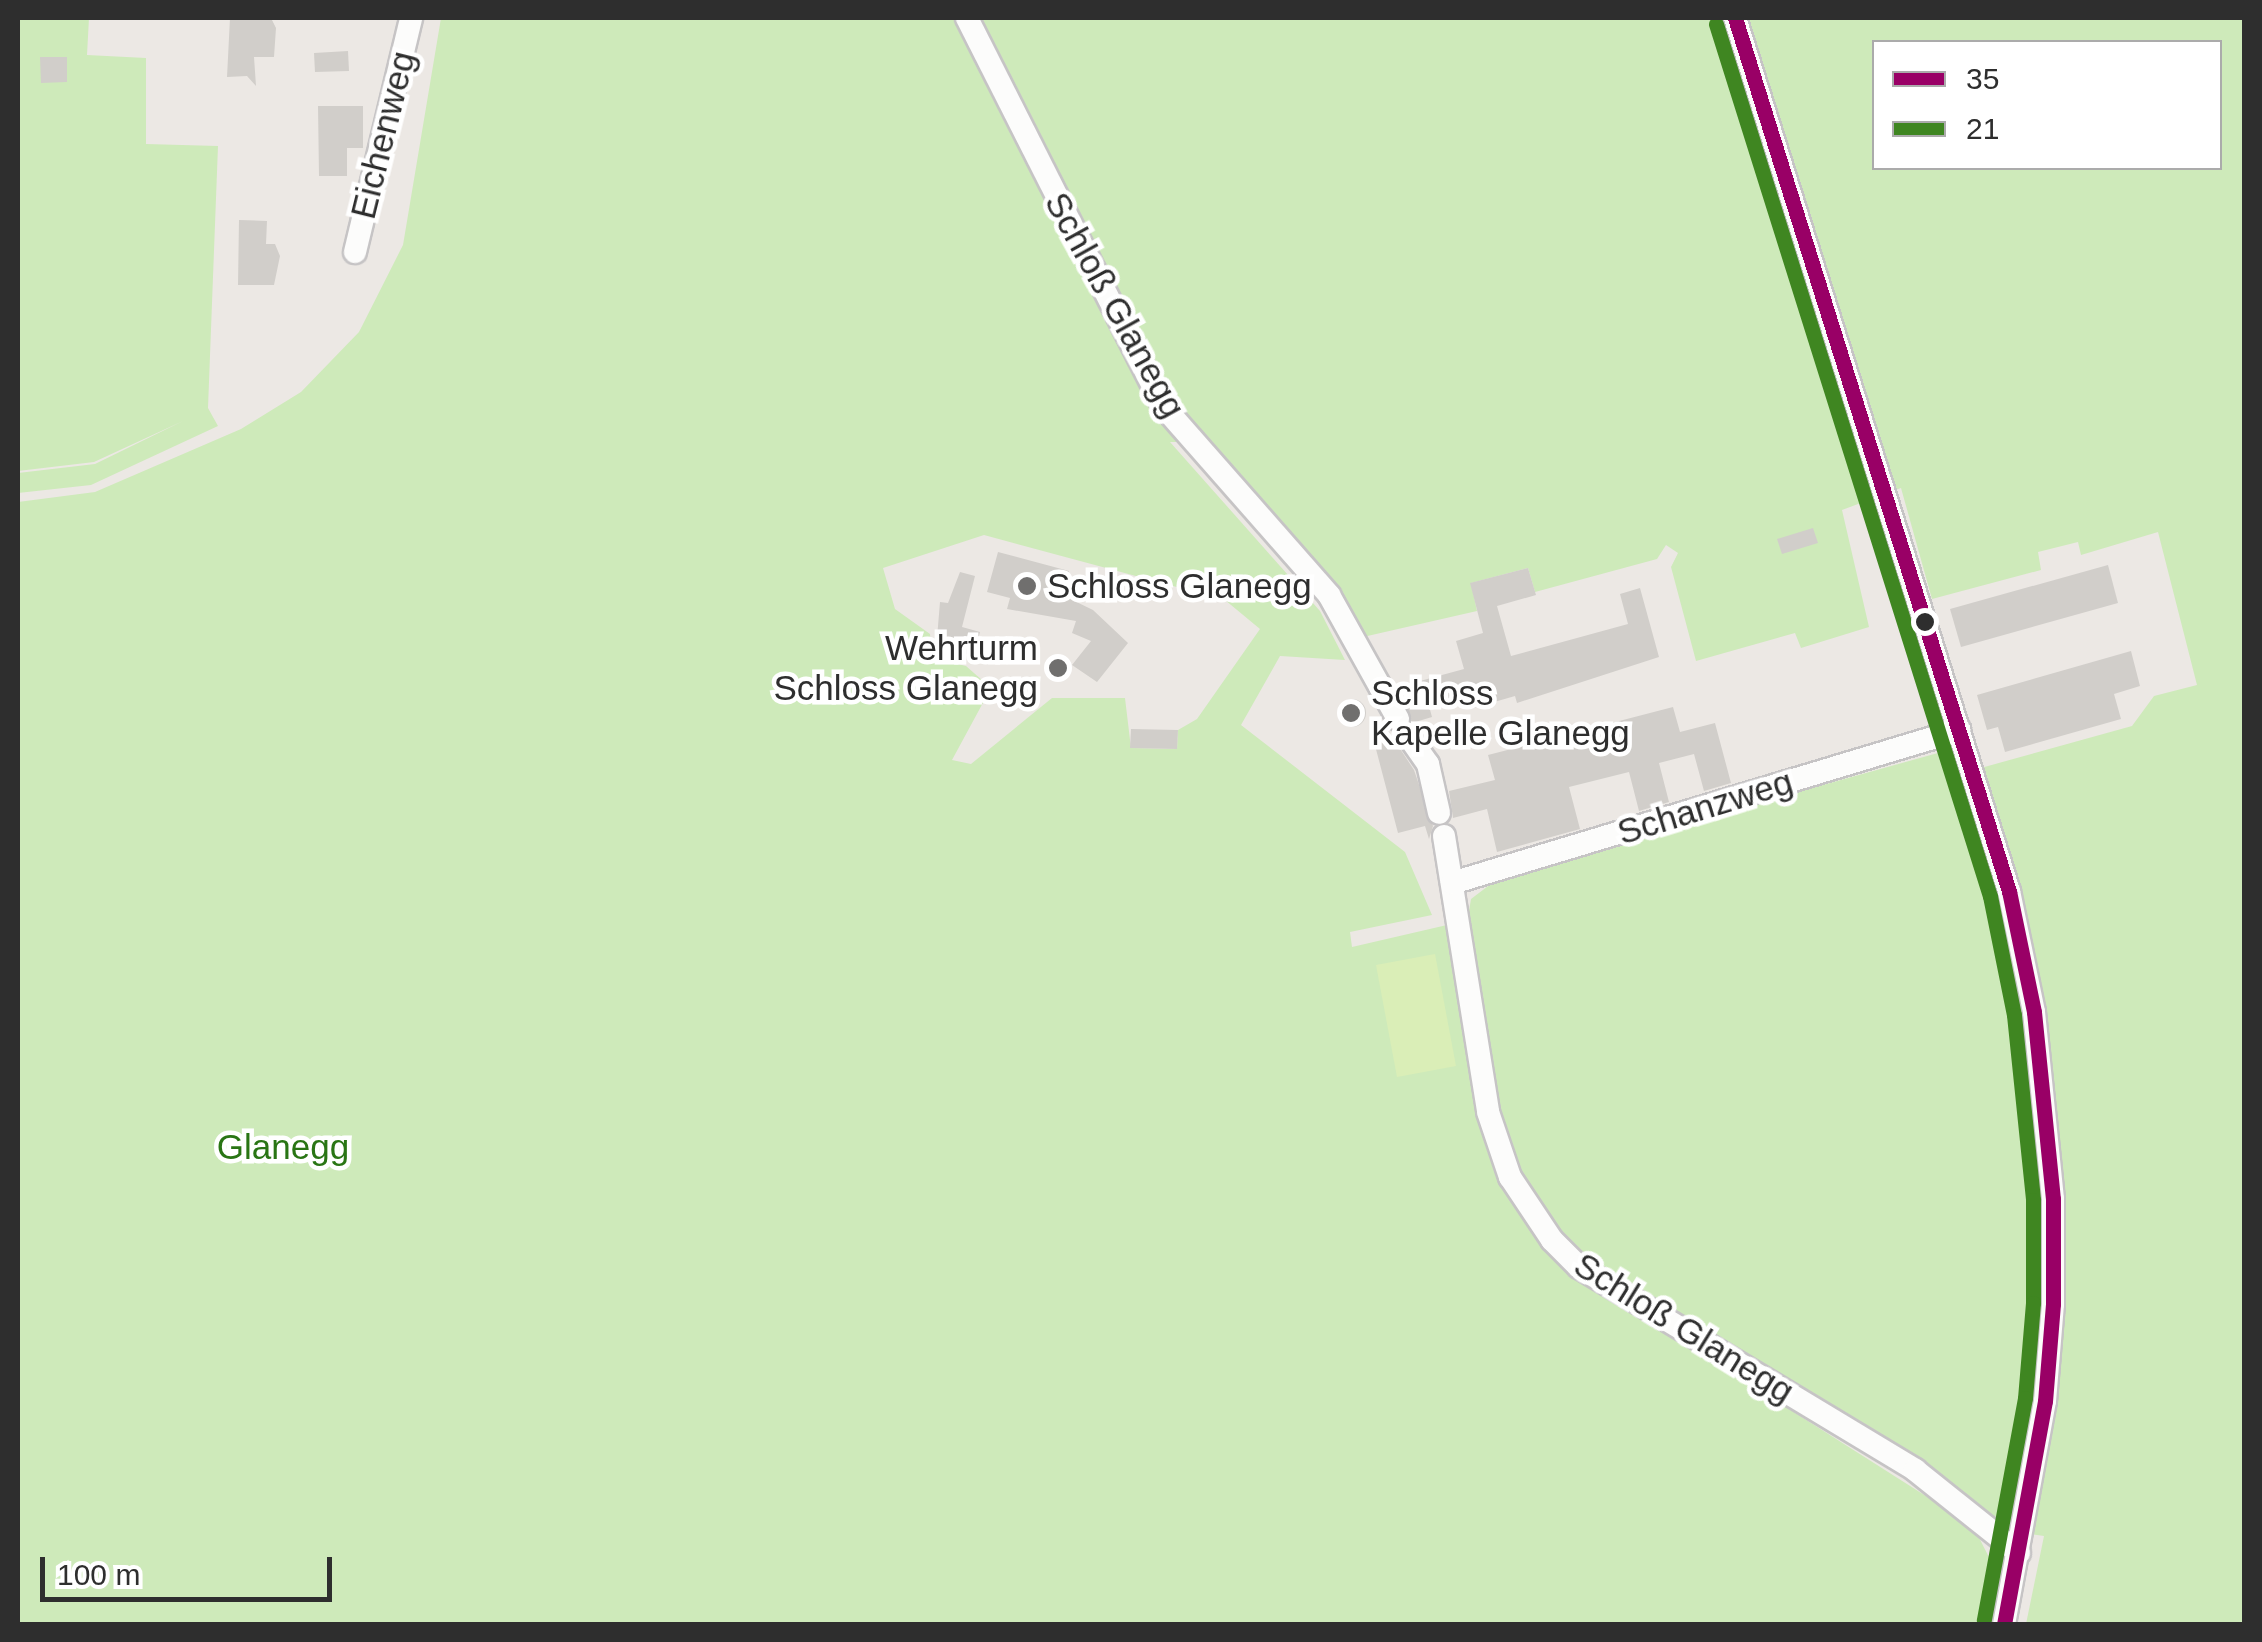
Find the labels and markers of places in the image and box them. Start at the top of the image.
place label: Schloss Glanegg [1047,565,1312,607]
marker: Schloss Glanegg [1016,575,1038,597]
unlabelled marker [1915,612,1935,632]
place label: Wehrturm Schloss Glanegg [773,627,1038,709]
marker: Wehrturm Schloss Glanegg [1047,657,1069,679]
place label: Schloss Kapelle Glanegg [1371,672,1630,754]
marker: Schloss Kapelle Glanegg [1340,702,1362,724]

